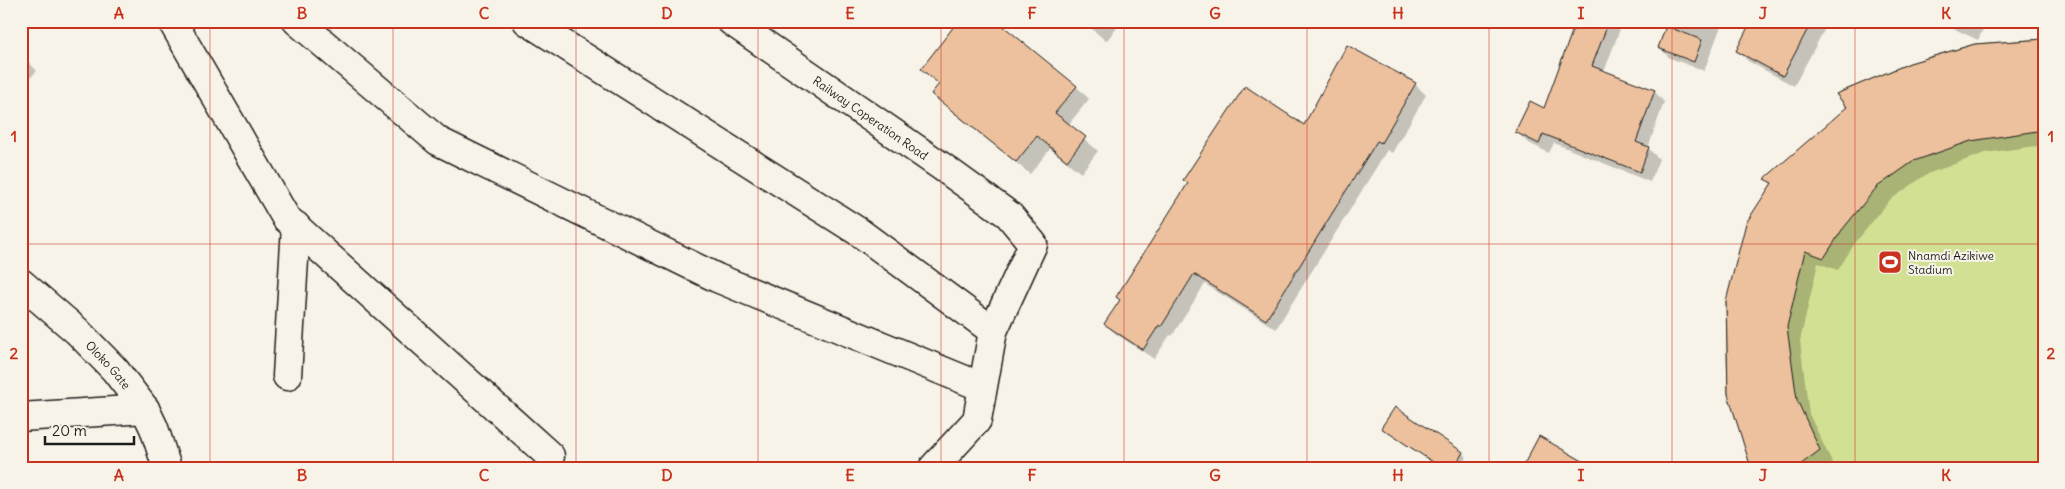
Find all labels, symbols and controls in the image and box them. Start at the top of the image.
text: A [114,3,124,23]
text: B [297,3,308,23]
text: C [479,3,490,23]
text: D [661,3,673,23]
text: E [845,3,855,23]
text: F [1027,3,1037,23]
text: G [1209,3,1221,23]
text: H [1392,3,1404,23]
text: I [1578,3,1585,23]
text: J [1759,3,1768,23]
text: K [1941,3,1951,23]
street label: Railway Coperation Road [810,73,931,163]
text: 1 [11,126,17,146]
text: 1 [2048,126,2054,146]
place label: Nnamdi Azikiwe Stadium [1908,248,1994,277]
sports icon: Nnamdi Azikiwe Stadium [1877,249,1903,275]
street label: Oloko Gate [83,337,134,392]
text: 2 [10,343,19,363]
text: 2 [2047,343,2056,363]
scale bar [45,414,134,446]
text: 20 m [52,421,87,440]
text: A [114,465,124,485]
text: B [297,465,308,485]
text: C [479,465,490,485]
text: D [661,465,673,485]
text: E [845,465,855,485]
text: F [1027,465,1037,485]
text: G [1209,465,1221,485]
text: H [1392,465,1404,485]
text: I [1578,465,1585,485]
text: J [1759,465,1768,485]
text: K [1941,465,1951,485]

